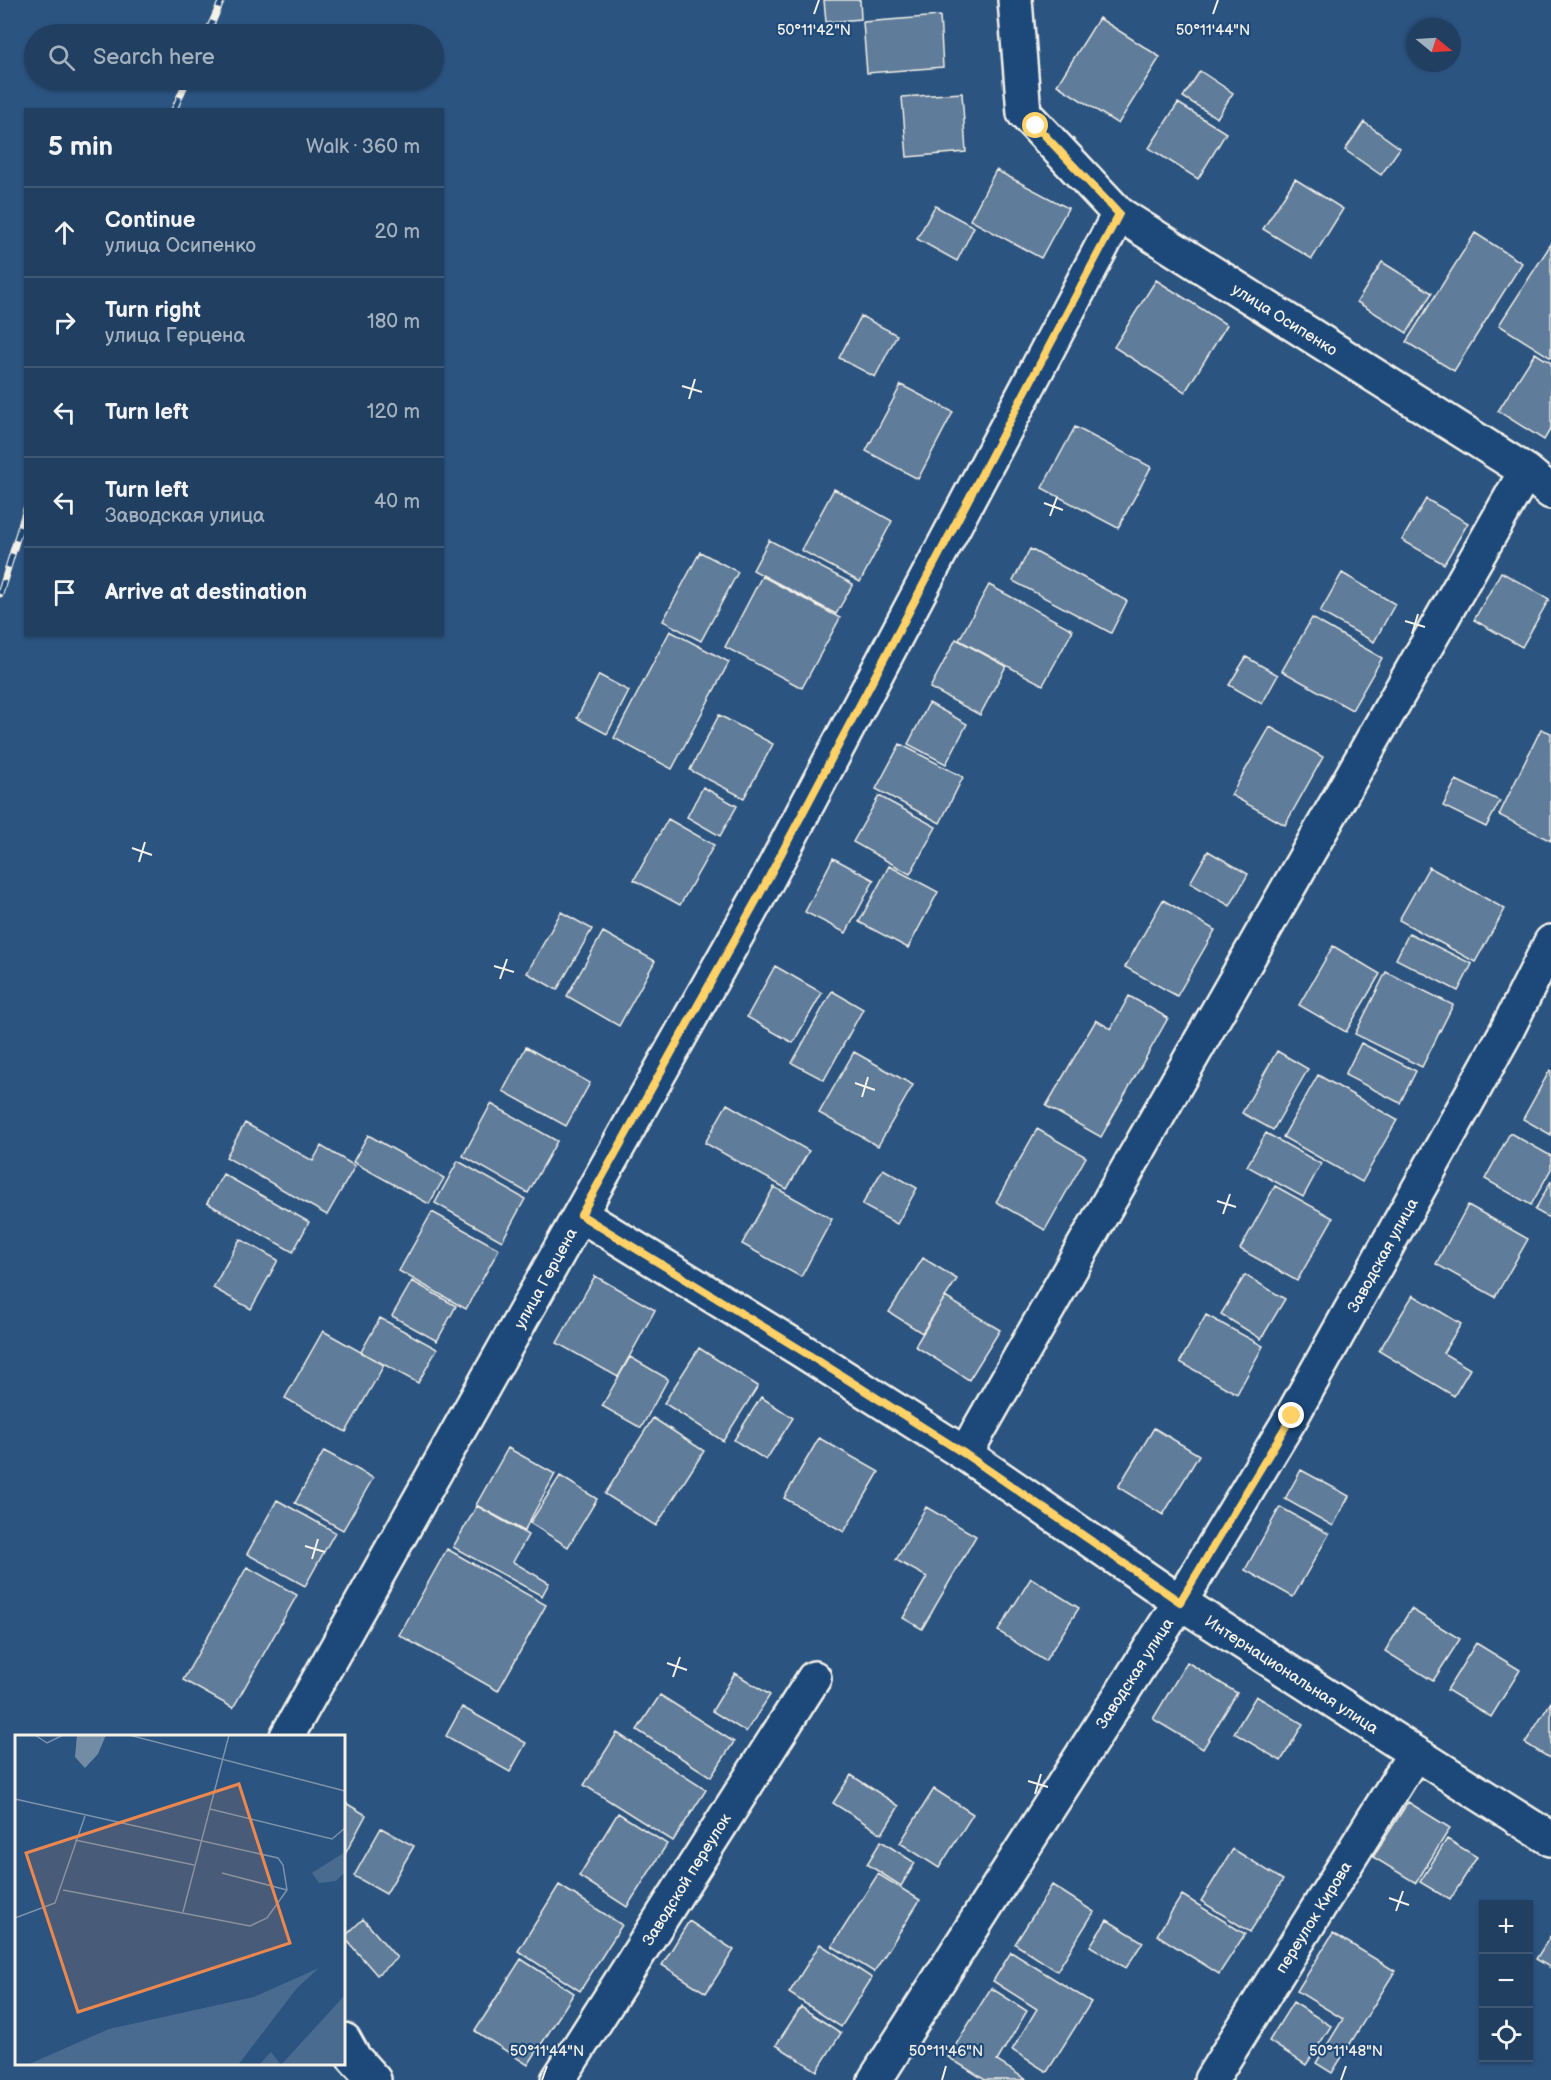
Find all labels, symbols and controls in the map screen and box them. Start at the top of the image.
north arrow [1407,18,1461,72]
text: 50°11'42"N [777,21,851,40]
text: 50°11'44"N [1176,21,1250,40]
search box [24,24,444,90]
icon: search [45,41,78,74]
text: Search here [93,44,215,71]
route start [1022,112,1048,138]
text: 5 min [48,132,113,163]
text: Walk · 360 m [306,135,420,159]
text: Continue [105,207,195,234]
icon: ahead [48,216,81,249]
text: 20 m [375,220,420,244]
text: улица Осипенко [105,234,256,258]
street label: улица Осипенко [1228,280,1340,360]
text: Turn right [105,297,201,324]
icon: right [48,306,81,339]
text: 180 m [367,310,420,334]
text: улица Герцена [105,324,245,348]
icon: left [48,396,81,429]
text: Turn left [105,399,189,426]
text: 120 m [367,400,420,424]
text: Turn left [105,477,189,504]
icon: left [48,486,81,519]
text: 40 m [374,490,420,514]
text: Заводская улица [105,504,265,528]
icon: arrive [48,576,81,609]
text: Arrive at destination [105,579,307,606]
street label: Заводская улица [1344,1195,1423,1316]
street label: улица Герцена [511,1225,582,1332]
route end [1278,1402,1304,1428]
street label: Интернациональная улица [1201,1612,1382,1739]
street label: Заводская улица [1092,1615,1178,1733]
inset map [15,1735,345,2065]
street label: Заводской переулок [639,1810,736,1949]
street label: переулок Кирова [1272,1858,1357,1977]
map controls [1479,1900,1533,2062]
button: + [1479,1900,1533,1954]
button: − [1479,1954,1533,2008]
button: locate [1479,2008,1533,2062]
text: 50°11'44"N [510,2042,584,2061]
text: 50°11'46"N [909,2042,983,2061]
text: 50°11'48"N [1309,2042,1383,2061]

